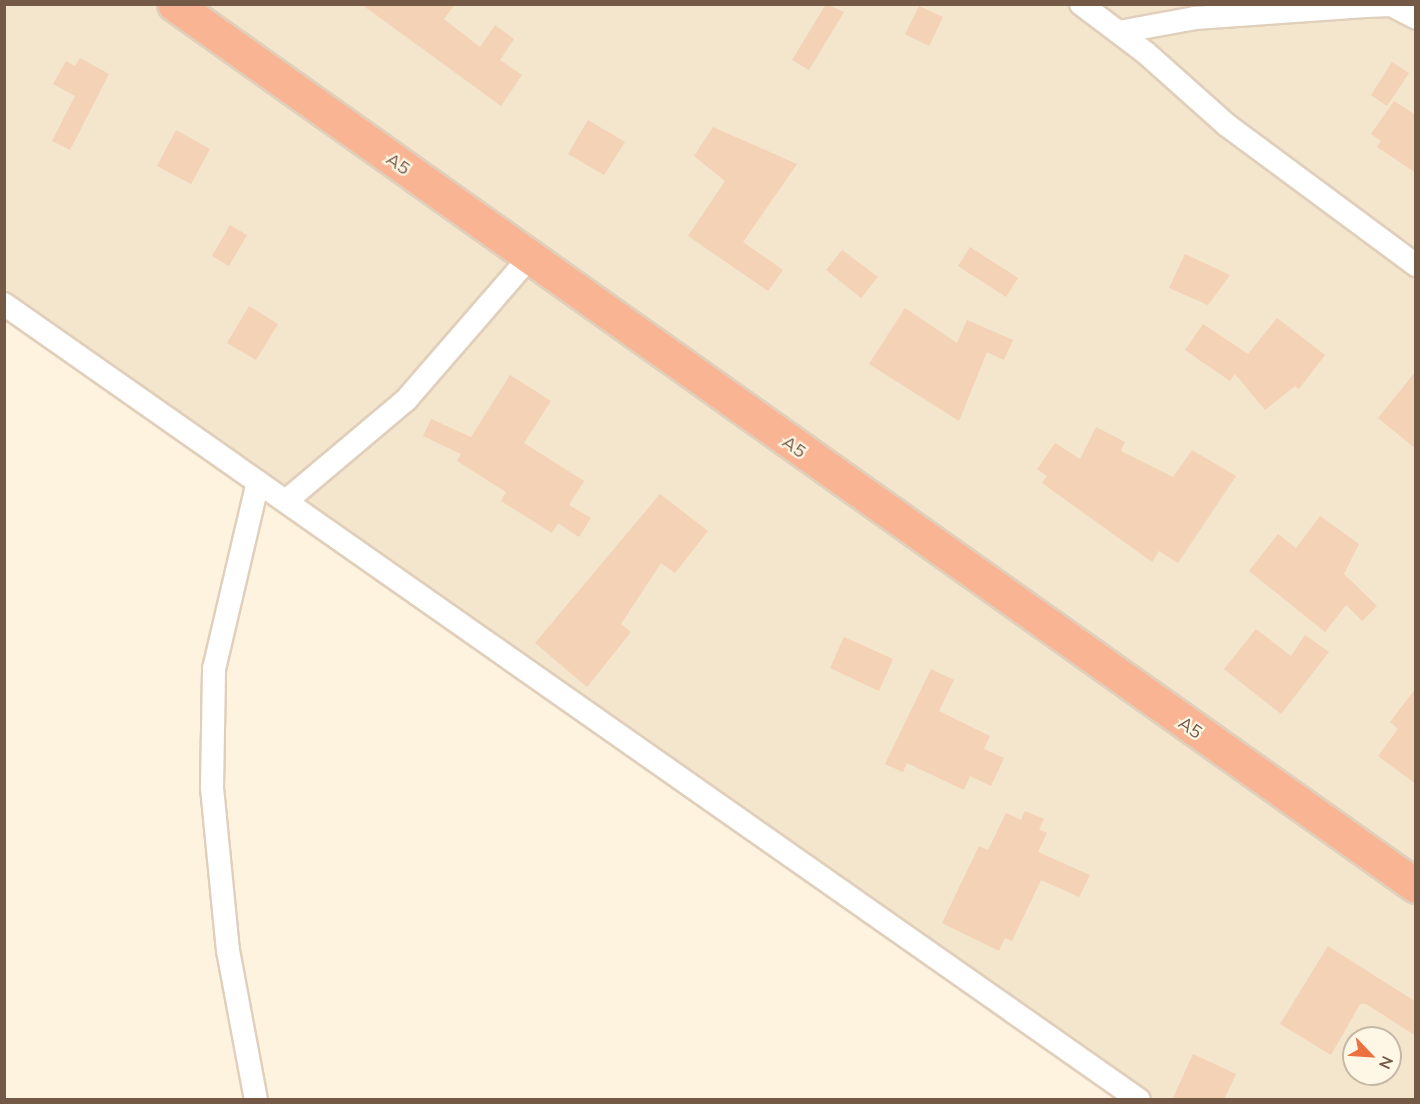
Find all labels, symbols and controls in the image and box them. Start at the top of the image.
street label: A5 [382,148,414,180]
street label: A5 [778,431,810,463]
street label: A5 [1174,712,1206,744]
north arrow [1342,1026,1402,1086]
text: N [1375,1053,1398,1072]

